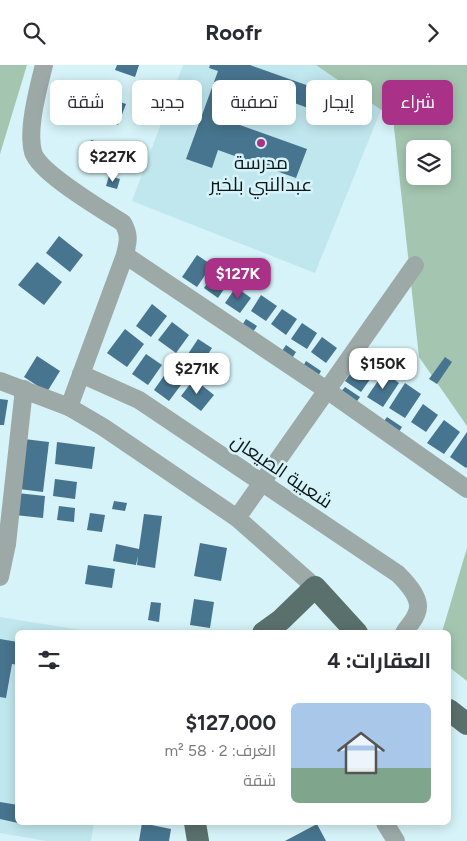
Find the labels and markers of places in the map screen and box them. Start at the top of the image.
marker: مدرسة عبدالنبي بلخير [255,137,267,149]
pin: $227K [78,141,148,183]
place label: مدرسة عبدالنبي بلخير [209,151,312,199]
pin: $127K [203,257,273,300]
pin: $150K [348,347,418,390]
pin: $271K [162,353,232,395]

